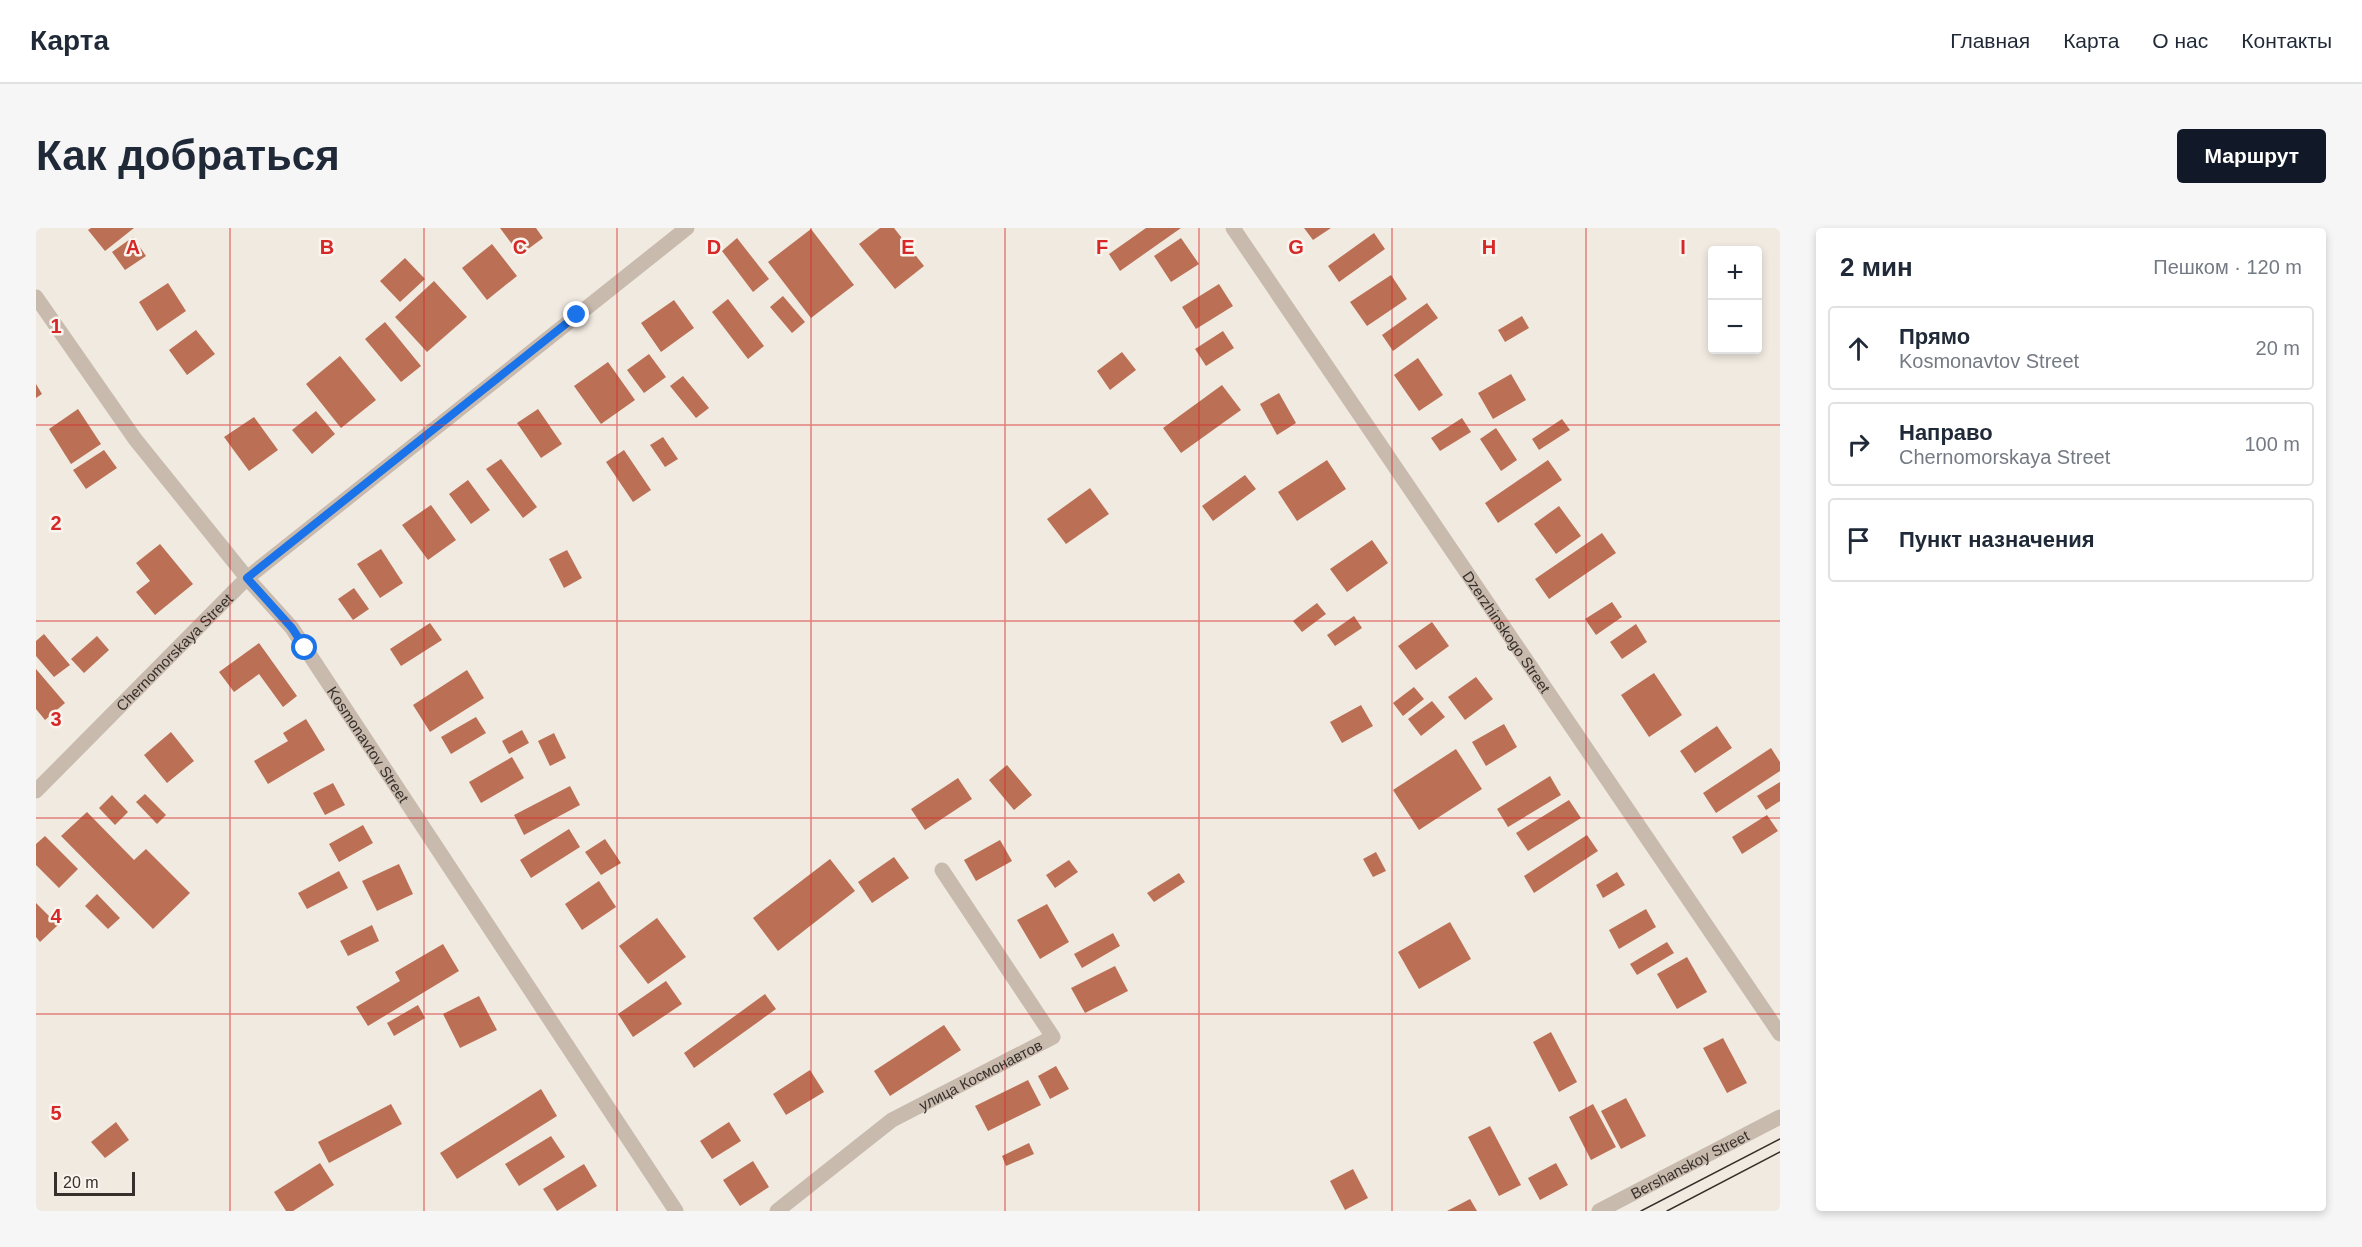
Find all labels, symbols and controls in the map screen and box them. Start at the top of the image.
text: Карта [30,25,109,56]
text: Главная [1950,29,2030,52]
text: Карта [2063,29,2119,52]
text: О нас [2152,29,2208,52]
text: Контакты [2241,29,2332,52]
button: Маршрут [2177,129,2326,183]
text: Как добраться [36,132,340,179]
text: A [126,236,140,258]
text: B [320,236,334,258]
text: C [513,236,527,258]
text: D [707,236,721,258]
text: E [901,236,915,258]
text: F [1096,236,1108,258]
text: G [1288,236,1304,258]
text: H [1482,236,1496,258]
text: I [1680,236,1686,258]
map controls [1708,246,1762,354]
button: + [1708,246,1762,300]
text: 2 мин [1840,252,1913,282]
text: Пешком · 120 m [2153,256,2302,278]
button: − [1708,300,1762,354]
route end [563,301,589,327]
text: 1 [50,315,62,337]
text: Прямо [1899,324,1970,349]
icon: ahead [1842,332,1875,365]
text: 20 m [2256,337,2300,359]
text: Kosmonavtov Street [1899,350,2079,372]
text: Направо [1899,420,1993,445]
icon: right [1842,428,1875,461]
text: 100 m [2244,433,2300,455]
text: Chernomorskaya Street [1899,446,2110,468]
text: 2 [50,512,62,534]
icon: arrive [1842,524,1875,557]
text: Пункт назначения [1899,527,2095,552]
street label: Dzerzhinskogo Street [1460,568,1555,697]
street label: Chernomorskaya Street [112,589,236,714]
route start [291,634,317,660]
street label: Kosmonavtov Street [324,683,413,806]
text: 3 [50,708,62,730]
text: 4 [50,905,62,927]
street label: улица Космонавтов [916,1036,1045,1113]
text: 5 [50,1102,62,1124]
street label: Bershanskoy Street [1627,1126,1752,1202]
scale bar [54,1169,135,1196]
text: 20 m [63,1174,99,1191]

